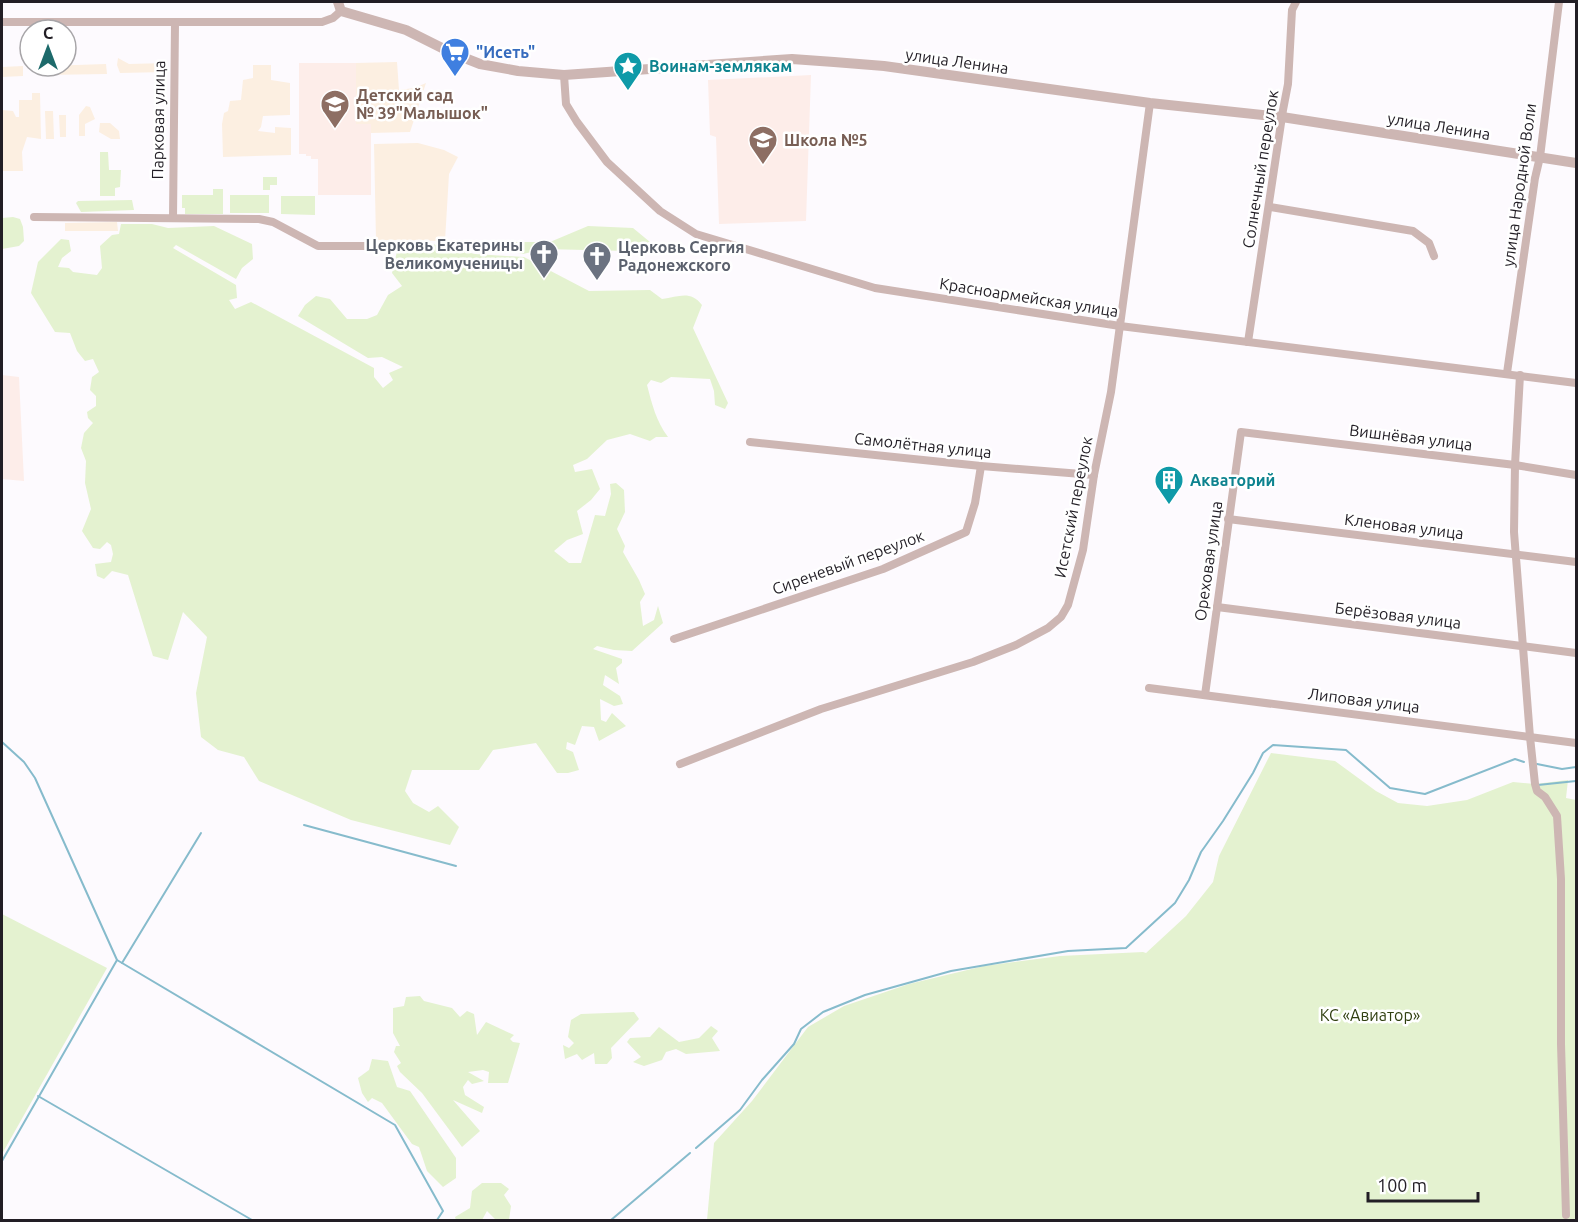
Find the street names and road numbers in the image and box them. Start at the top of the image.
street label: улица Ленина [904,45,1010,77]
street label: Парковая улица [148,60,168,180]
street label: Солнечный переулок [1239,89,1281,249]
street label: улица Народной Воли [1499,102,1539,268]
street label: улица Ленина [1386,109,1492,143]
street label: Красноармейская улица [938,274,1120,320]
street label: Вишнёвая улица [1348,421,1474,453]
street label: Самолётная улица [853,429,993,461]
street label: Исетский переулок [1050,435,1096,579]
street label: Ореховая улица [1191,500,1225,622]
street label: Кленовая улица [1343,510,1465,542]
street label: Сиреневый переулок [770,526,926,598]
street label: Берёзовая улица [1334,598,1462,632]
street label: Липовая улица [1307,684,1421,716]

